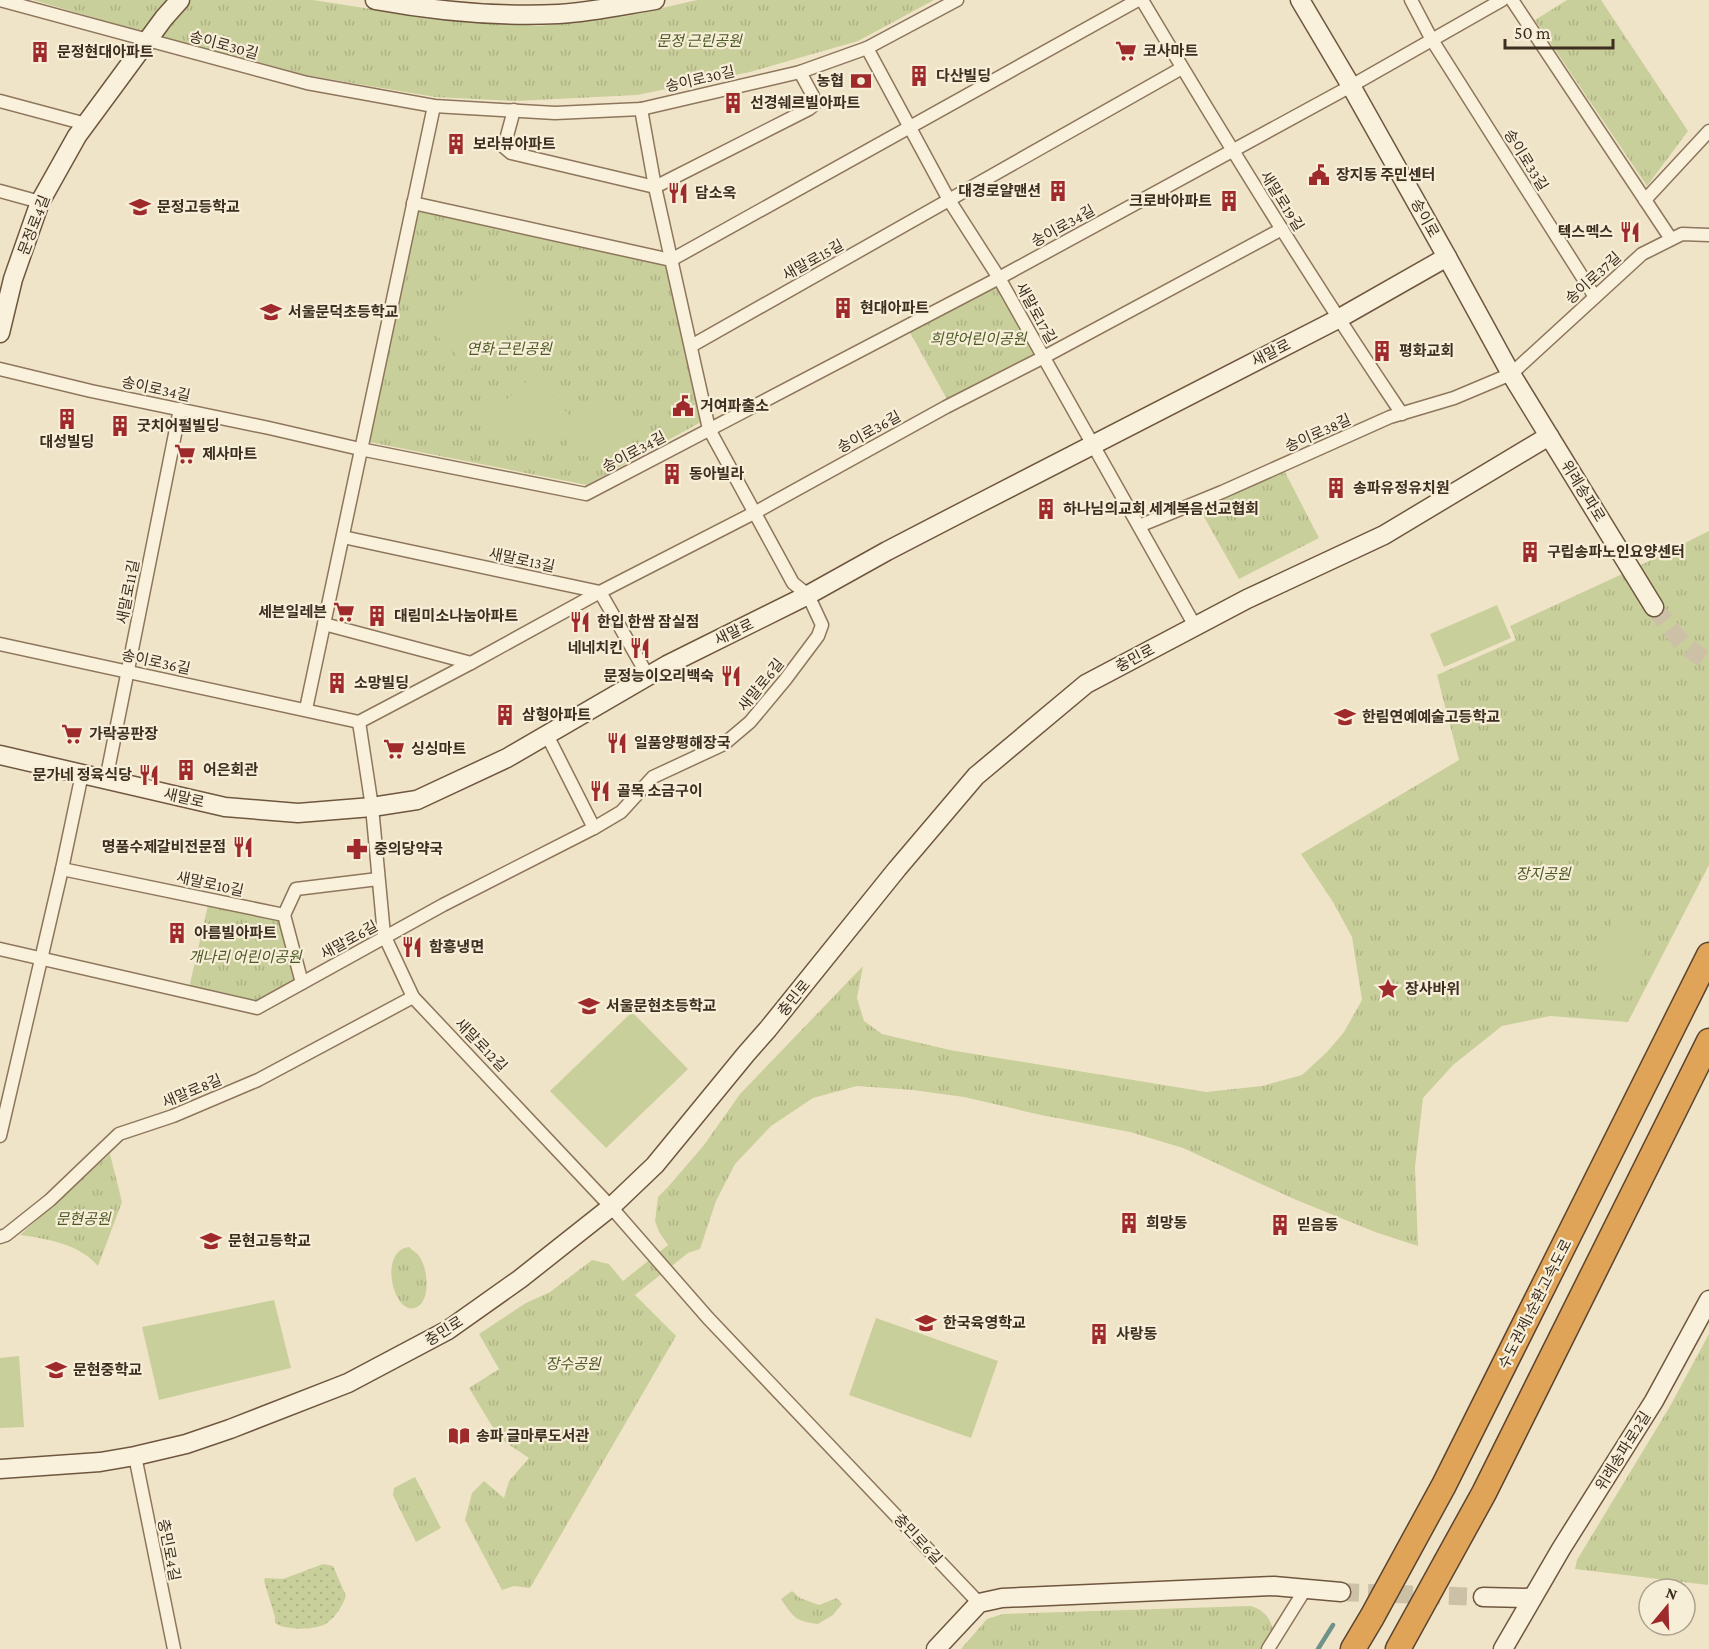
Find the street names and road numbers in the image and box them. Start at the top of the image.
street label: 송이로30길 [188,28,260,62]
street label: 송이로30길 [664,63,736,95]
street label: 송이로33길 [1501,126,1551,194]
street label: 새말로19길 [1257,168,1307,234]
street label: 문정로4길 [15,193,53,257]
street label: 송이로 [1408,196,1442,240]
street label: 송이로34길 [1029,202,1097,250]
street label: 새말로15길 [780,237,846,283]
street label: 송이로37길 [1562,249,1624,307]
street label: 새말로17길 [1013,280,1059,346]
street label: 새말로 [1249,336,1293,370]
street label: 송이로34길 [120,374,192,404]
street label: 송이로36길 [835,408,903,456]
street label: 송이로38길 [1283,411,1353,455]
street label: 송이로34길 [599,429,669,475]
street label: 위례송파로 [1558,457,1608,525]
street label: 새말로13길 [487,545,557,575]
street label: 새말로11길 [114,558,142,626]
street label: 새말로 [712,616,756,648]
street label: 충민로 [1113,641,1157,675]
street label: 송이로36길 [120,647,192,677]
street label: 새말로6길 [735,656,787,714]
street label: 새말로 [162,786,206,810]
street label: 새말로10길 [175,869,245,899]
street label: 새말로6길 [318,918,380,962]
street label: 충민로 [775,977,813,1019]
street label: 새말로12길 [452,1015,510,1075]
street label: 새말로8길 [160,1071,224,1111]
street label: 수도권제1순환고속도로 [1495,1236,1575,1371]
street label: 충민로 [422,1313,466,1349]
street label: 위례송파로2길 [1592,1409,1654,1493]
street label: 충민로6길 [891,1511,945,1567]
street label: 충민로4길 [155,1518,183,1582]

